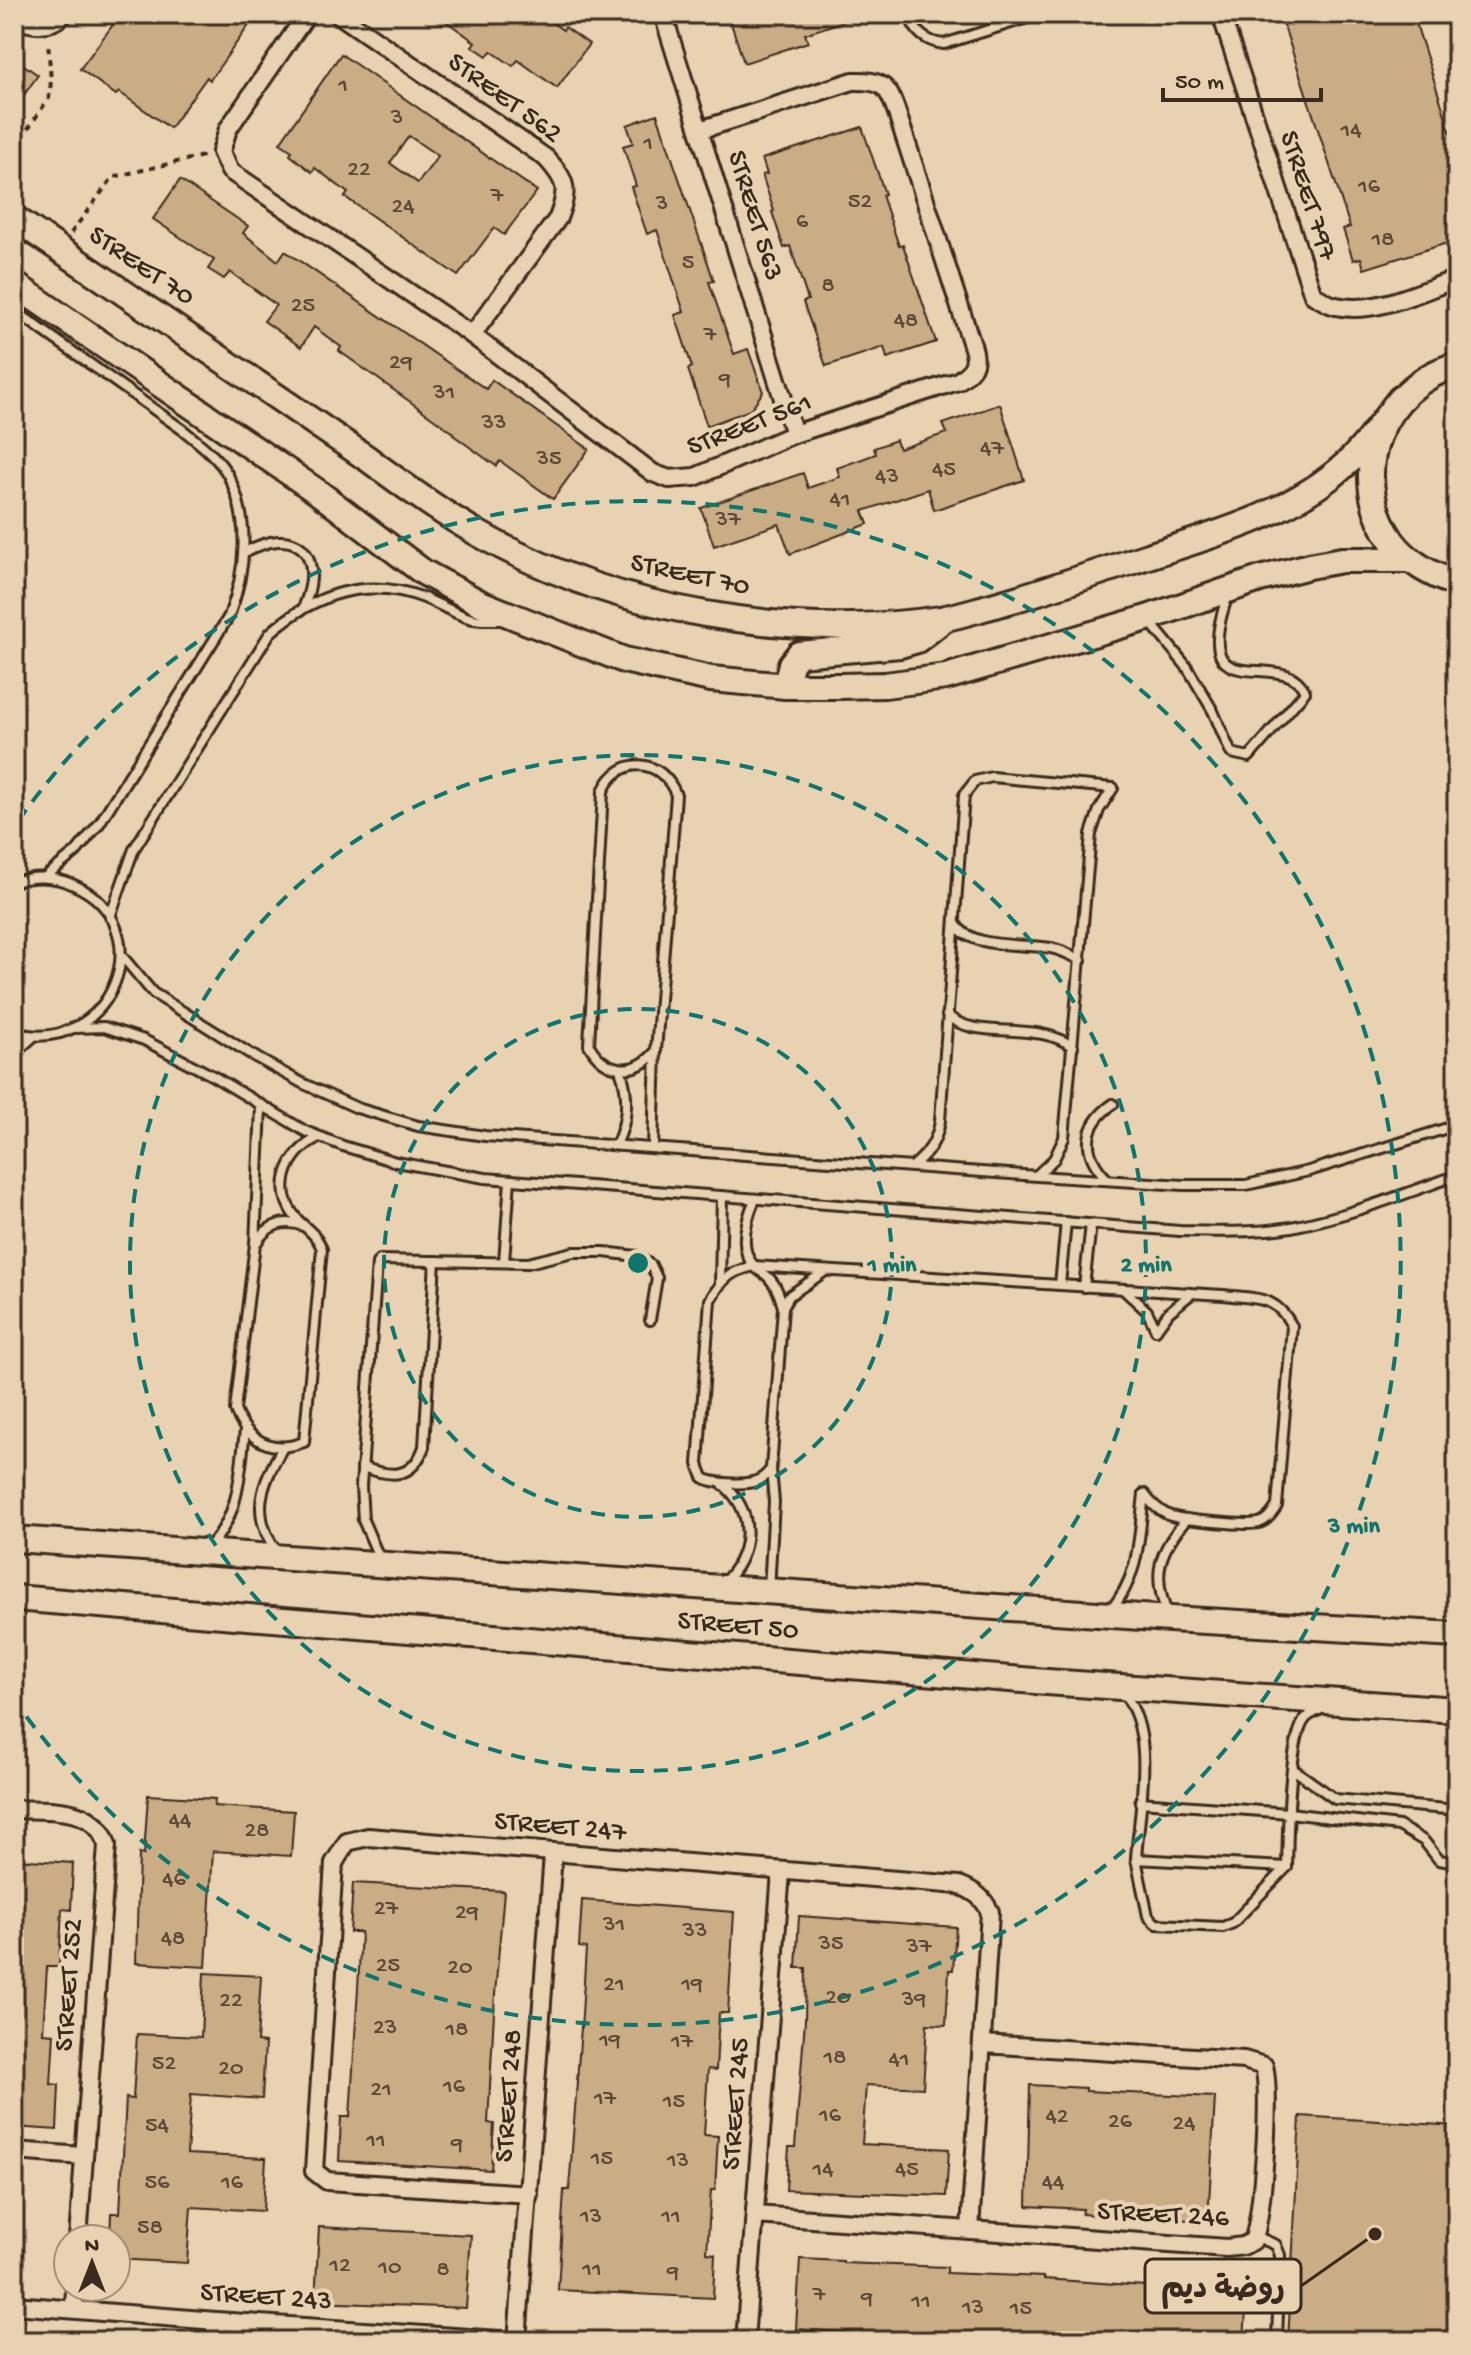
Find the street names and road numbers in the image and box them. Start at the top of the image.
street label: STREET 562 [440,46,568,152]
street label: STREET 797 [1271,127,1344,266]
street label: STREET 563 [719,147,789,285]
street label: STREET 70 [82,219,201,315]
street label: STREET 561 [683,387,817,465]
street label: STREET 70 [627,547,753,605]
street label: STREET 50 [676,1605,800,1649]
street label: STREET 247 [493,1806,629,1850]
street label: STREET 252 [49,1917,91,2052]
street label: STREET 248 [489,2028,531,2164]
street label: STREET 245 [716,2037,758,2171]
street label: STREET 246 [1096,2196,1231,2236]
street label: STREET 243 [199,2277,333,2319]

